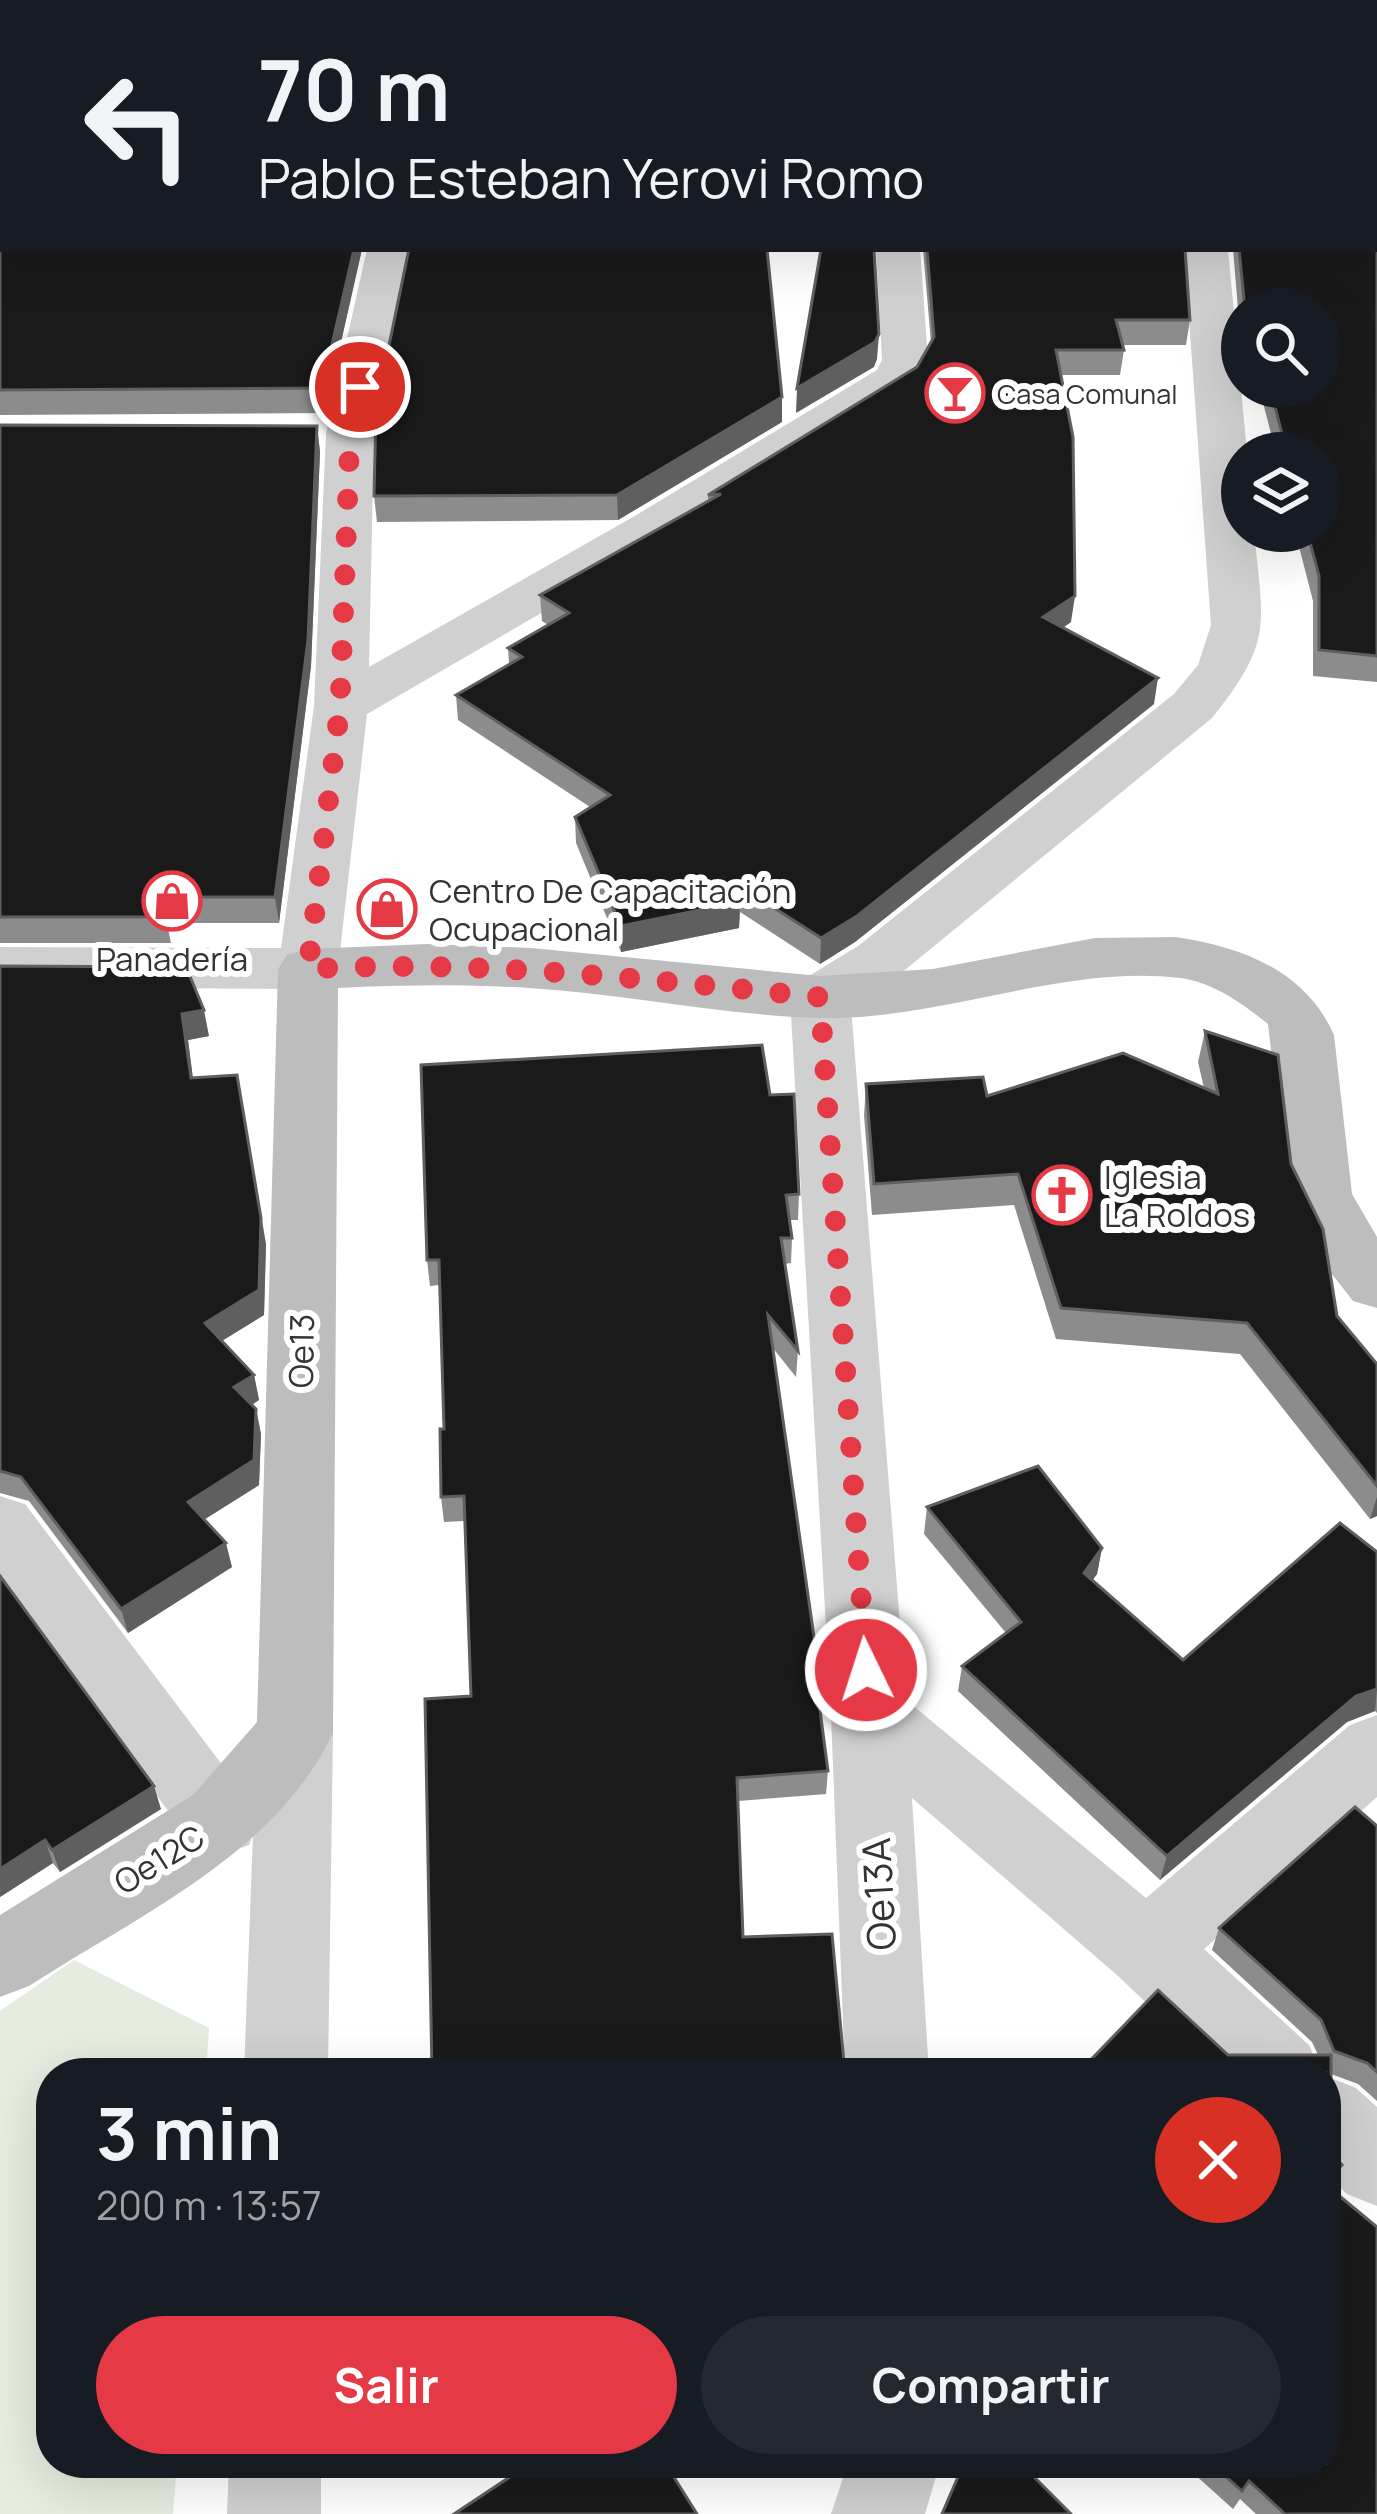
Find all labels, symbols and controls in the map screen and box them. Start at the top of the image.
text: 70 m [258,31,450,146]
icon: left [60,48,216,204]
text: Pablo Esteban Yerovi Romo [258,140,924,214]
map controls [1221,288,1341,552]
button: search [1221,288,1341,408]
pin [309,336,411,438]
icon: arrive [327,354,393,420]
bar icon: Casa Comunal [924,362,986,424]
place label: Casa Comunal [997,375,1177,412]
button: layers [1221,432,1341,552]
place label: Centro De Capacitación Ocupacional [429,868,791,951]
shop icon: Panadería [141,870,203,932]
shop icon: Centro De Capacitación Ocupacional [356,878,418,940]
place label: Panadería [96,936,248,981]
place label: Iglesia La Roldos [1104,1154,1250,1237]
church icon: Iglesia La Roldos [1031,1164,1093,1226]
street label: Oe13 [278,1313,324,1389]
position arrow [803,1607,929,1733]
street label: Oe12C [105,1814,213,1904]
street label: Oe13A [848,1836,908,1952]
text: 3 min [96,2083,282,2182]
button: close [1155,2097,1281,2223]
text: 200 m · 13:57 [96,2178,322,2232]
button: Salir [96,2316,677,2454]
button: Compartir [701,2316,1281,2454]

